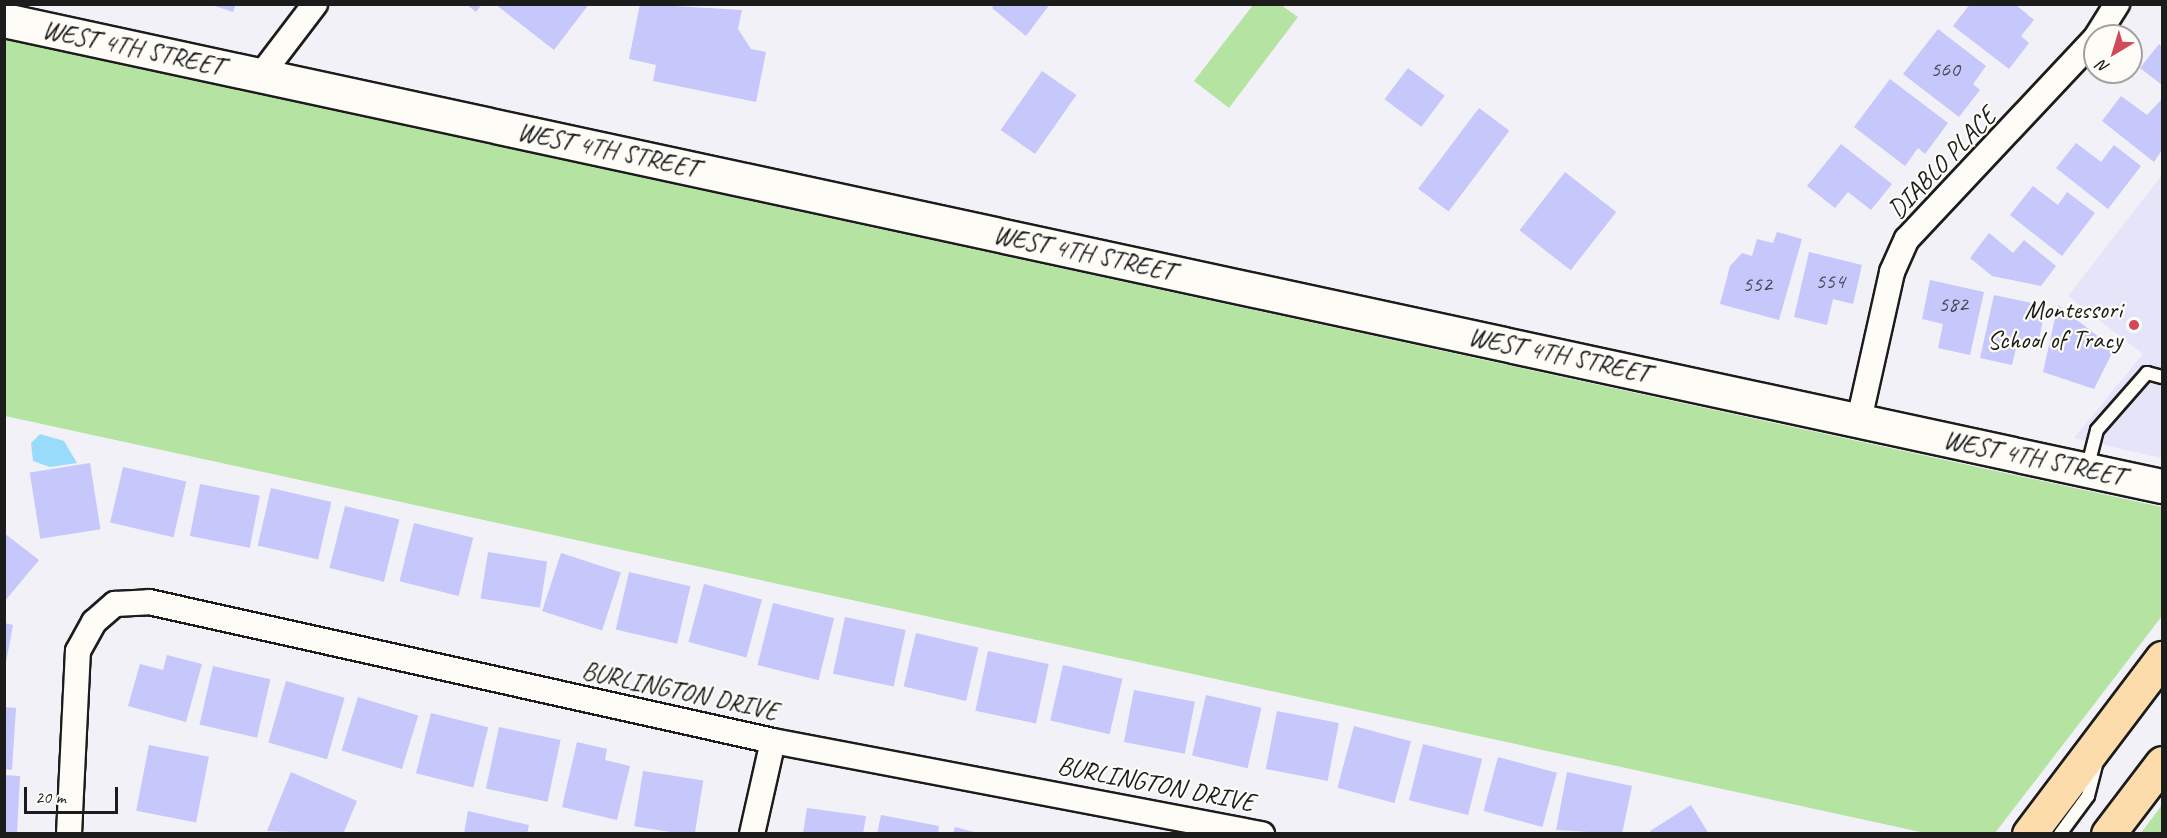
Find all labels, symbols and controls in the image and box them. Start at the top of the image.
street label: WEST 4TH STREET [40,14,226,82]
north arrow [2083,24,2143,84]
text: N [2093,56,2113,78]
house number: 560 [1930,57,1960,83]
street label: DIABLO PLACE [1881,101,2003,225]
street label: WEST 4TH STREET [515,116,701,184]
street label: WEST 4TH STREET [991,219,1177,287]
house number: 554 [1815,269,1845,295]
house number: 552 [1742,272,1772,298]
house number: 582 [1938,292,1968,318]
place label: Montessori School of Tracy [1988,294,2122,356]
marker: Montessori School of Tracy [2127,318,2141,332]
street label: WEST 4TH STREET [1466,321,1652,389]
street label: WEST 4TH STREET [1941,424,2127,492]
street label: BURLINGTON DRIVE [579,655,781,727]
street label: BURLINGTON DRIVE [1055,750,1257,818]
scale bar [27,775,122,813]
text: 20 m [35,786,66,808]

